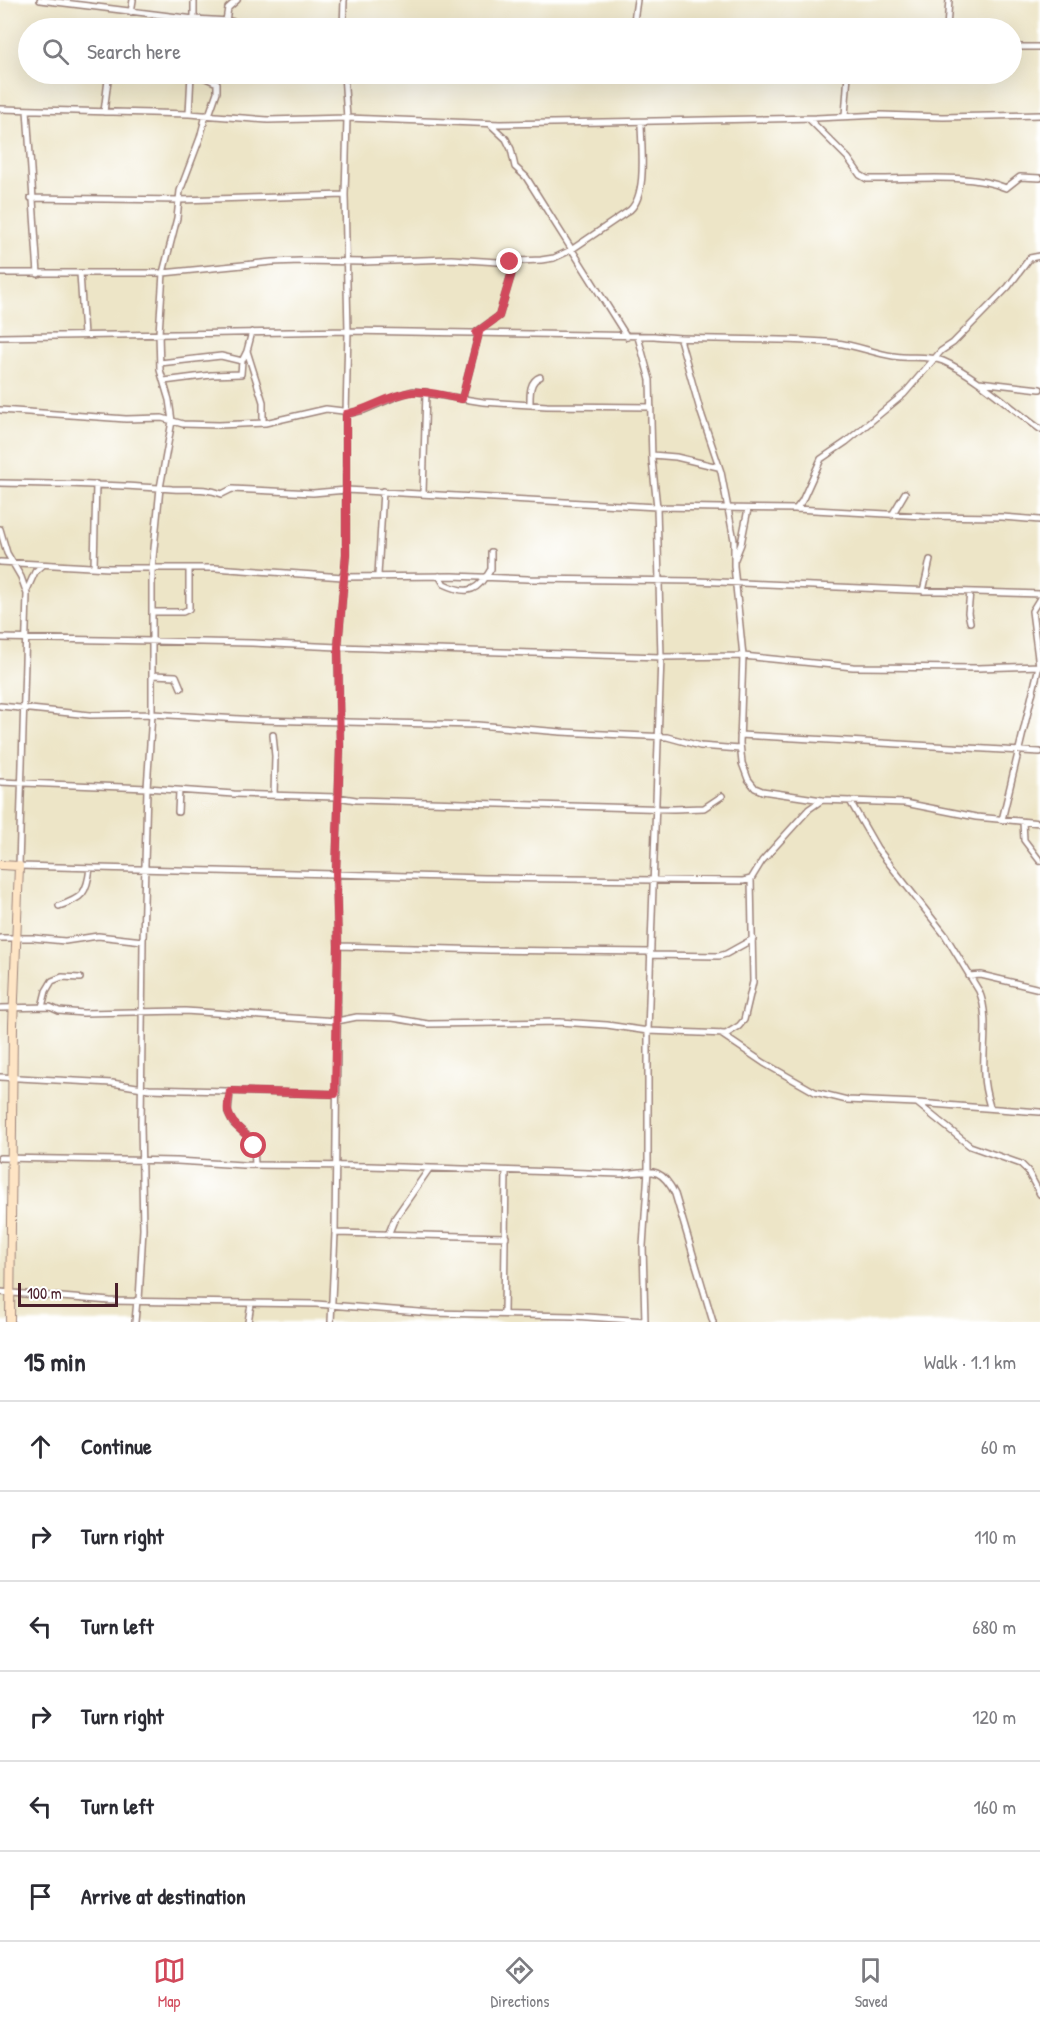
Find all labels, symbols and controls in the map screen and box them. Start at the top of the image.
search box [18,18,1022,84]
icon: search [39,35,72,68]
text: Search here [87,36,181,66]
route end [496,248,522,274]
route start [240,1132,266,1158]
scale bar [18,1280,118,1308]
text: 100 m [27,1282,62,1304]
text: 15 min [24,1344,86,1379]
text: Walk · 1.1 km [924,1348,1016,1375]
icon: ahead [24,1430,57,1463]
text: Continue [81,1431,152,1461]
text: 60 m [981,1433,1016,1460]
icon: right [24,1520,57,1553]
text: Turn right [81,1521,164,1551]
text: 110 m [974,1523,1016,1550]
icon: left [24,1610,57,1643]
text: Turn left [81,1611,154,1641]
text: 680 m [972,1613,1016,1640]
icon: right [24,1700,57,1733]
text: Turn right [81,1701,164,1731]
text: 120 m [972,1703,1016,1730]
icon: left [24,1790,57,1823]
text: Turn left [81,1791,154,1821]
text: 160 m [974,1793,1016,1820]
icon: arrive [24,1880,57,1913]
text: Arrive at destination [81,1881,246,1911]
tab: Map [153,1954,186,2012]
tab: Directions [491,1954,549,2012]
tab: Saved [854,1954,887,2012]

